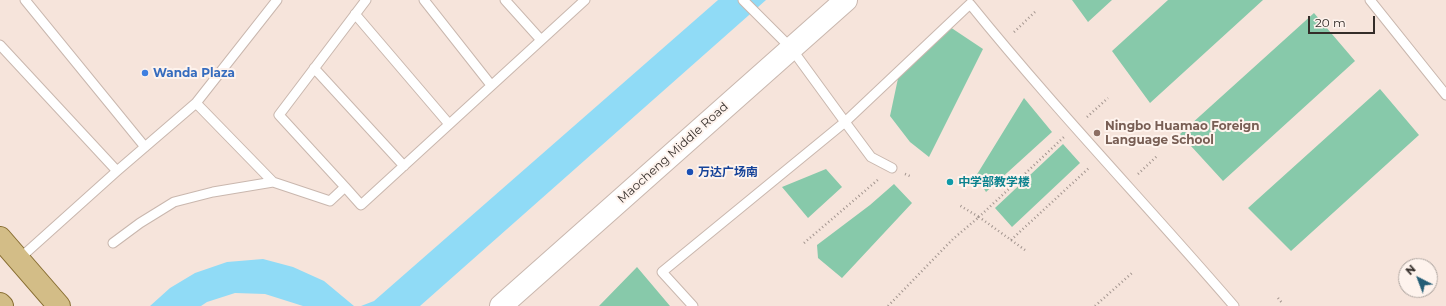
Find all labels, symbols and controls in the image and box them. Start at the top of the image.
scale bar [1310,8,1377,34]
text: 20 m [1315,15,1346,30]
place label: Wanda Plaza [153,66,235,80]
marker: Wanda Plaza [140,68,150,78]
street label: Maocheng Middle Road [615,100,731,206]
place label: Ningbo Huamao Foreign Language School [1105,119,1260,147]
marker: Ningbo Huamao Foreign Language School [1092,128,1102,138]
place label: 万达广场南 [698,165,758,179]
marker: 万达广场南 [685,167,695,177]
place label: 中学部教学楼 [958,175,1030,189]
marker: 中学部教学楼 [945,177,955,187]
north arrow [1398,258,1438,298]
text: N [1403,262,1419,278]

